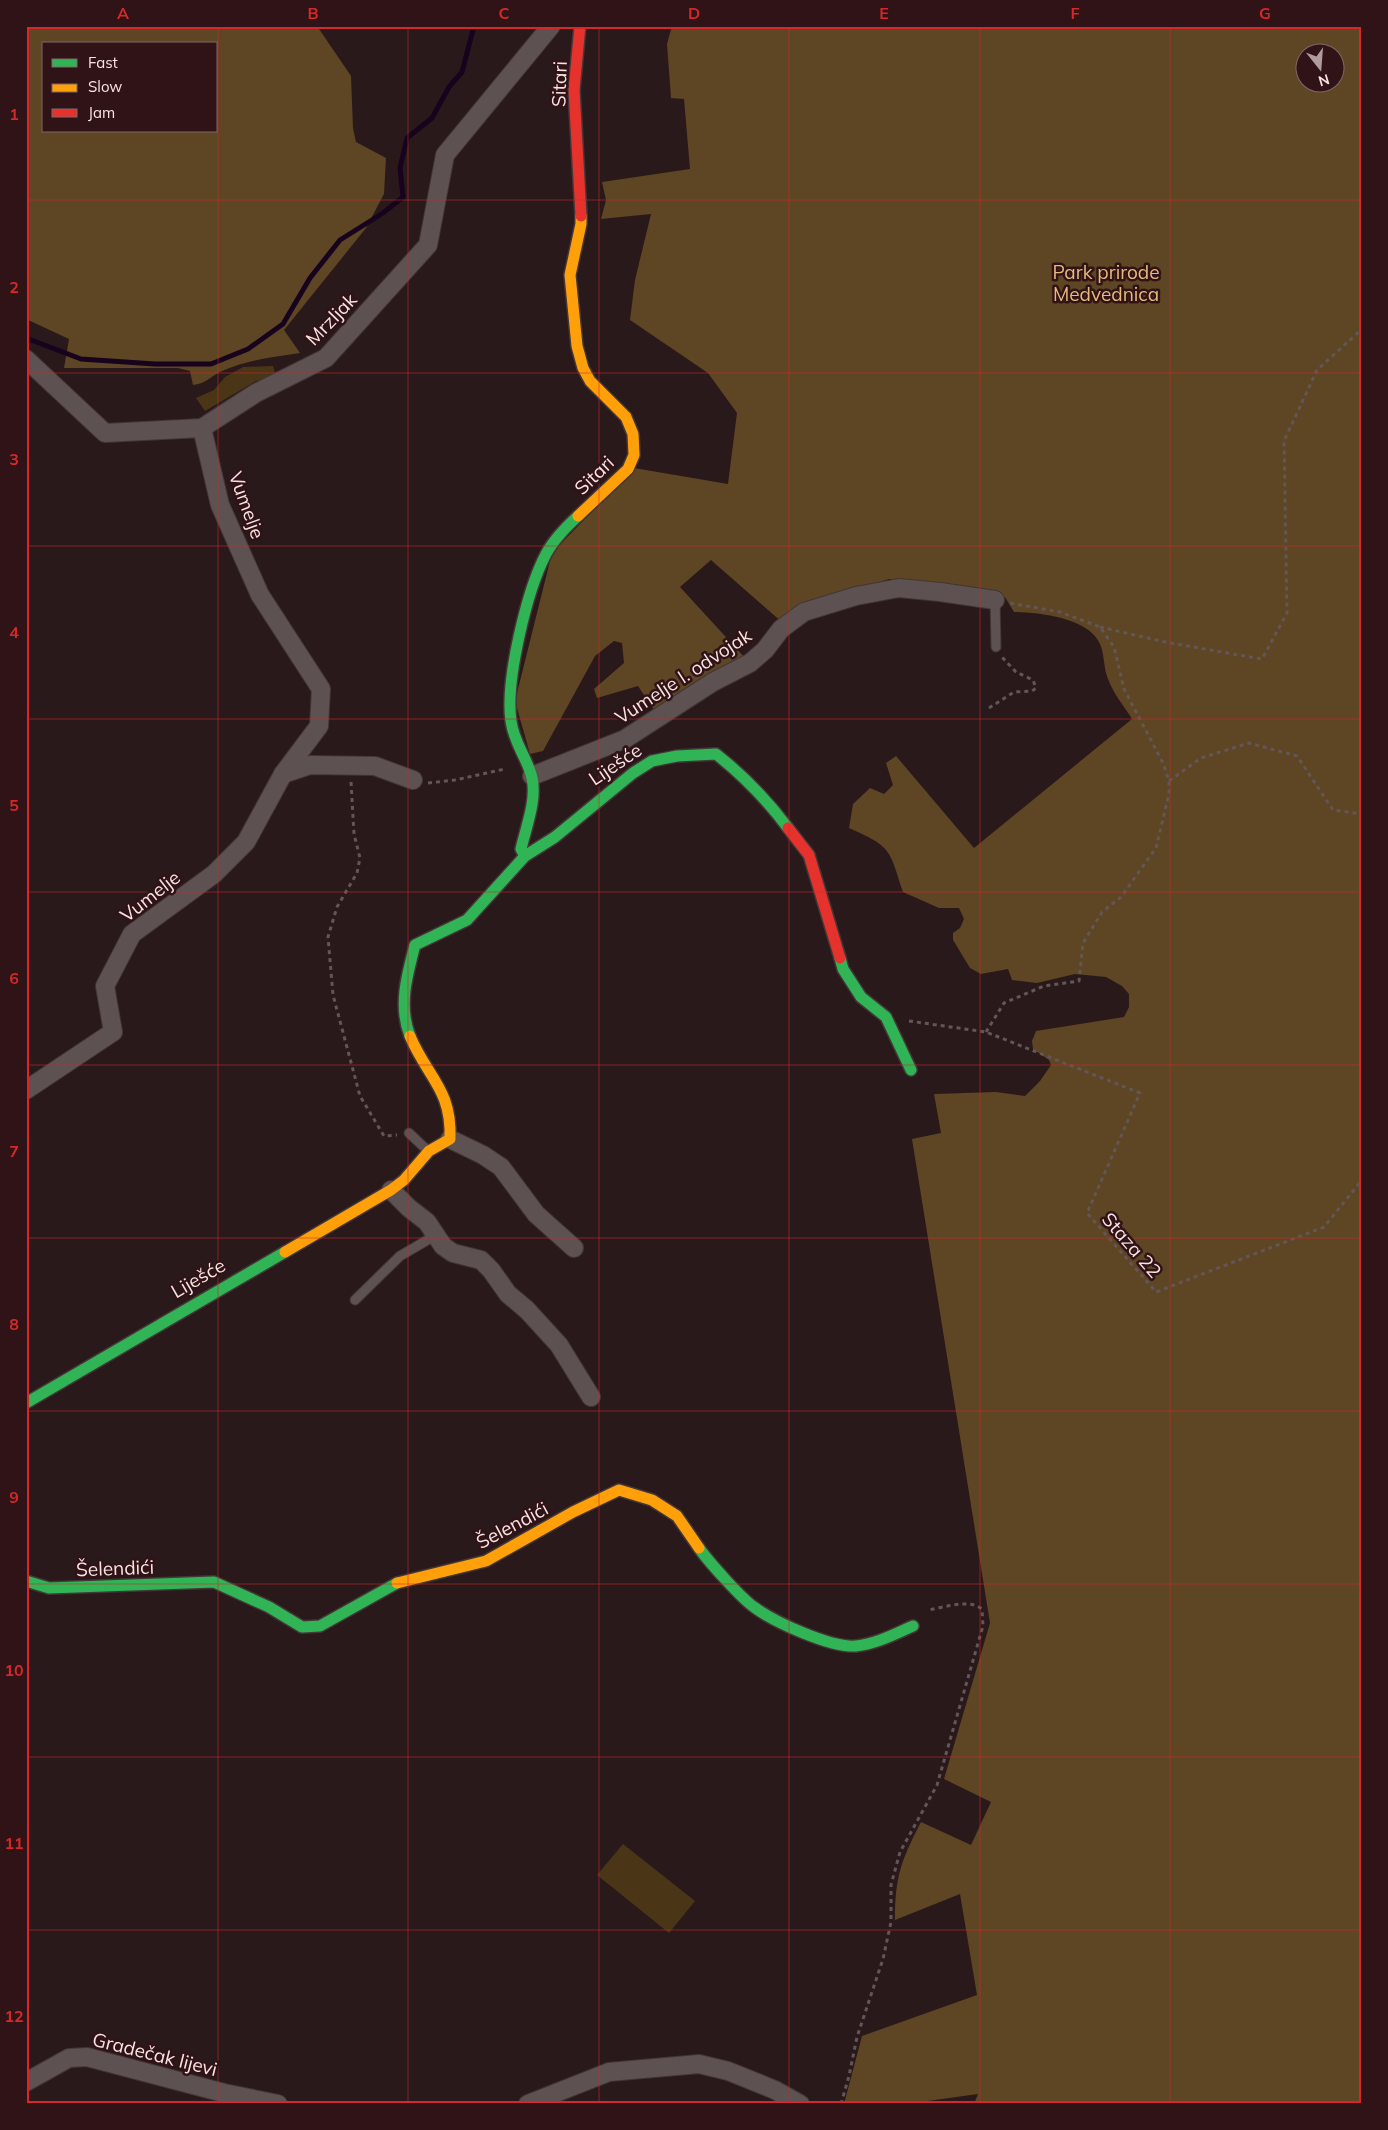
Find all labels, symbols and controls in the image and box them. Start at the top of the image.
text: A [117,3,129,23]
text: B [307,3,319,23]
text: C [499,3,510,23]
text: D [688,3,700,23]
text: E [879,3,889,23]
text: F [1070,3,1080,23]
text: G [1259,3,1271,23]
legend [42,42,218,132]
north arrow [1296,42,1346,92]
text: Fast [88,53,118,72]
street label: Sitari [546,61,572,107]
text: N [1316,70,1331,91]
text: Slow [88,77,122,96]
text: Jam [88,103,115,122]
text: 1 [9,104,19,124]
park label: Park prirode Medvednica [1052,260,1160,306]
text: 2 [9,277,19,297]
street label: Mrzljak [300,288,362,350]
text: 3 [9,449,19,469]
street label: Sitari [569,450,619,500]
street label: Vumelje [224,468,270,542]
text: 4 [9,622,19,642]
street label: Vumelje I. odvojak [610,623,756,729]
street label: Liješće [584,738,646,790]
text: 5 [9,795,19,815]
street label: Vumelje [115,865,185,927]
text: 6 [9,968,19,988]
text: 7 [9,1141,19,1161]
street label: Staza 22 [1097,1207,1167,1283]
street label: Liješće [167,1253,229,1303]
text: 8 [9,1314,19,1334]
text: 9 [9,1487,19,1507]
street label: Šelendići [472,1496,552,1554]
street label: Šelendići [76,1555,154,1581]
text: 10 [4,1660,24,1680]
text: 11 [4,1833,24,1853]
text: 12 [4,2006,24,2026]
street label: Gradečak lijevi [90,2027,220,2081]

